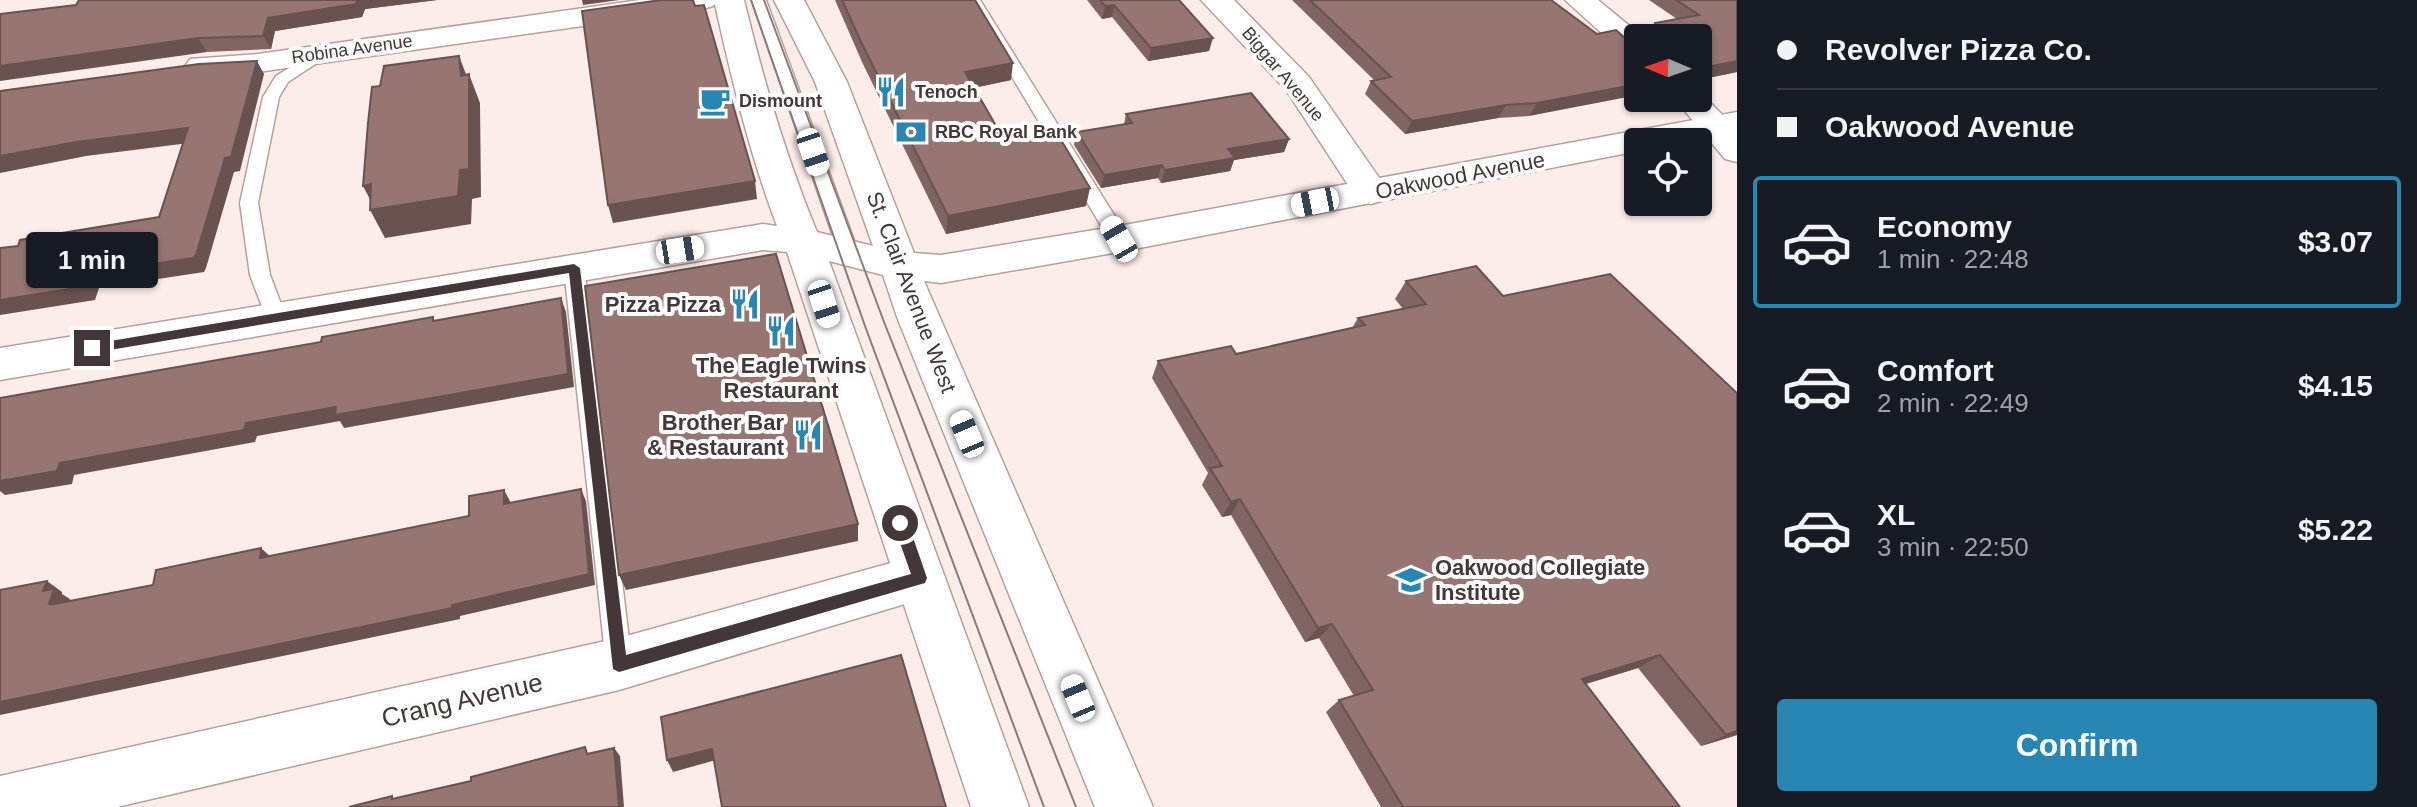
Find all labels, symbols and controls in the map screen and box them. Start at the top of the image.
street label: Biggar Avenue [1238,23,1328,125]
north arrow [1624,24,1712,112]
map controls [1624,24,1712,216]
street label: Robina Avenue [290,31,414,67]
text: Revolver Pizza Co. [1825,33,2092,66]
restaurant icon: Tenoch [874,75,908,109]
place label: Tenoch [915,82,978,102]
cafe icon: Dismount [698,84,732,118]
place label: Dismount [739,91,822,111]
text: Oakwood Avenue [1825,110,2075,143]
bank icon: RBC Royal Bank [894,115,928,149]
place label: RBC Royal Bank [935,122,1078,142]
car [794,125,832,179]
button: locate [1624,128,1712,216]
street label: Oakwood Avenue [1373,147,1547,204]
car [1289,186,1341,218]
street label: St. Clair Avenue West [862,188,961,396]
icon: car [1781,206,1853,278]
text: Economy [1877,210,2012,243]
car [1097,212,1141,266]
text: $3.07 [2298,225,2373,258]
callout: 1 min [26,232,158,288]
car [654,234,706,266]
text: 1 min · 22:48 [1877,244,2029,274]
text: 1 min [58,245,126,275]
car [805,277,843,331]
restaurant icon: Pizza Pizza [728,287,762,321]
place label: Pizza Pizza [605,292,722,317]
restaurant icon: The Eagle Twins Restaurant [764,314,798,348]
route end [74,330,110,366]
icon: car [1781,350,1853,422]
place label: The Eagle Twins Restaurant [696,353,866,403]
text: Comfort [1877,354,1994,387]
text: $4.15 [2298,369,2373,402]
text: 2 min · 22:49 [1877,388,2029,418]
car [947,407,987,461]
place label: Brother Bar & Restaurant [647,410,785,460]
restaurant icon: Brother Bar & Restaurant [791,418,825,452]
icon: car [1781,494,1853,566]
text: XL [1877,498,1915,531]
route start [882,505,918,541]
text: $5.22 [2298,513,2373,546]
text: 3 min · 22:50 [1877,532,2029,562]
place label: Oakwood Collegiate Institute [1435,555,1645,605]
school or university icon: Oakwood Collegiate Institute [1394,563,1428,597]
street label: Crang Avenue [379,667,545,733]
car [1058,671,1098,725]
button: Confirm [1777,699,2377,791]

